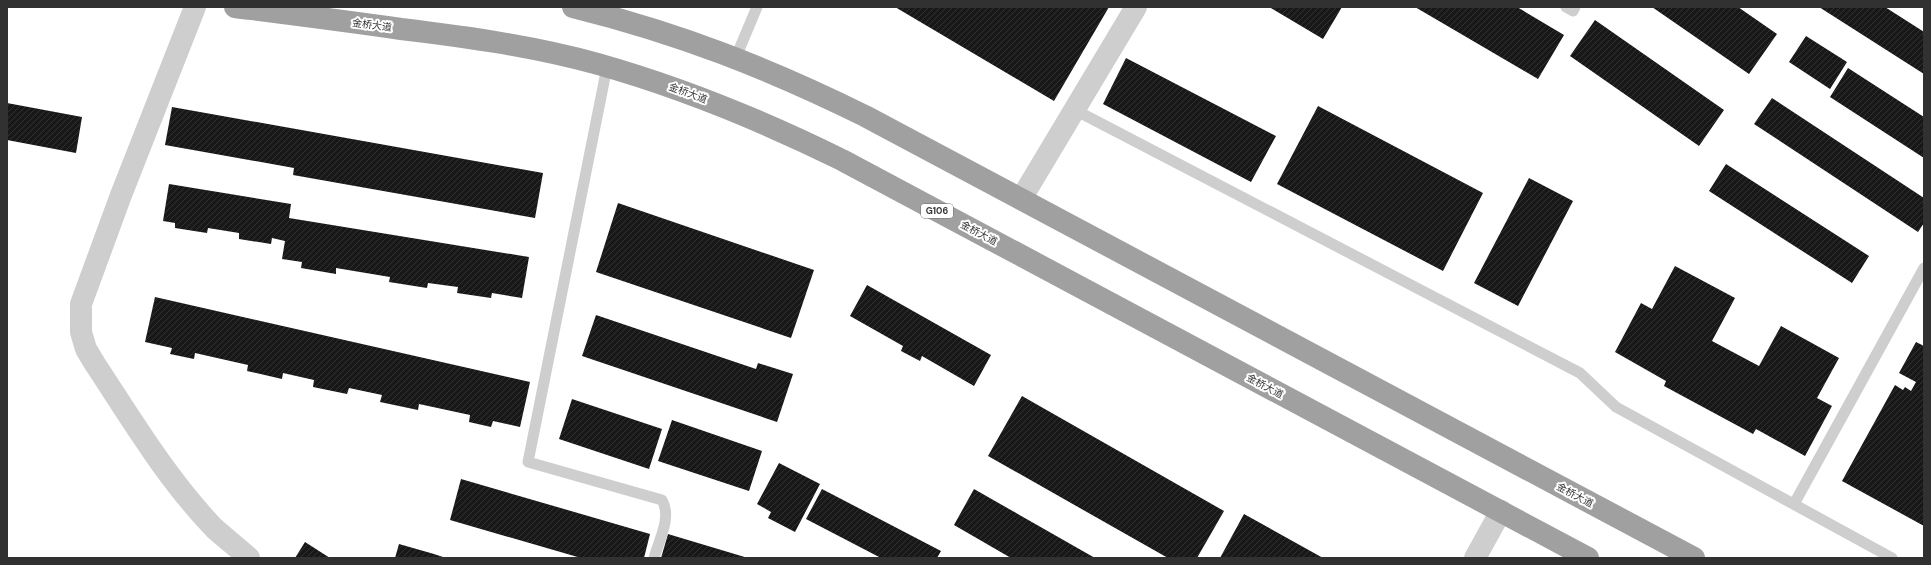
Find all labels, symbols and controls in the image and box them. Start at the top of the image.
street label: 金桥大道 [351,16,393,34]
street label: 金桥大道 [667,80,709,106]
road number: G106 [921,204,953,218]
street label: 金桥大道 [958,218,1000,248]
street label: 金桥大道 [1244,371,1286,401]
street label: 金桥大道 [1554,480,1596,510]

